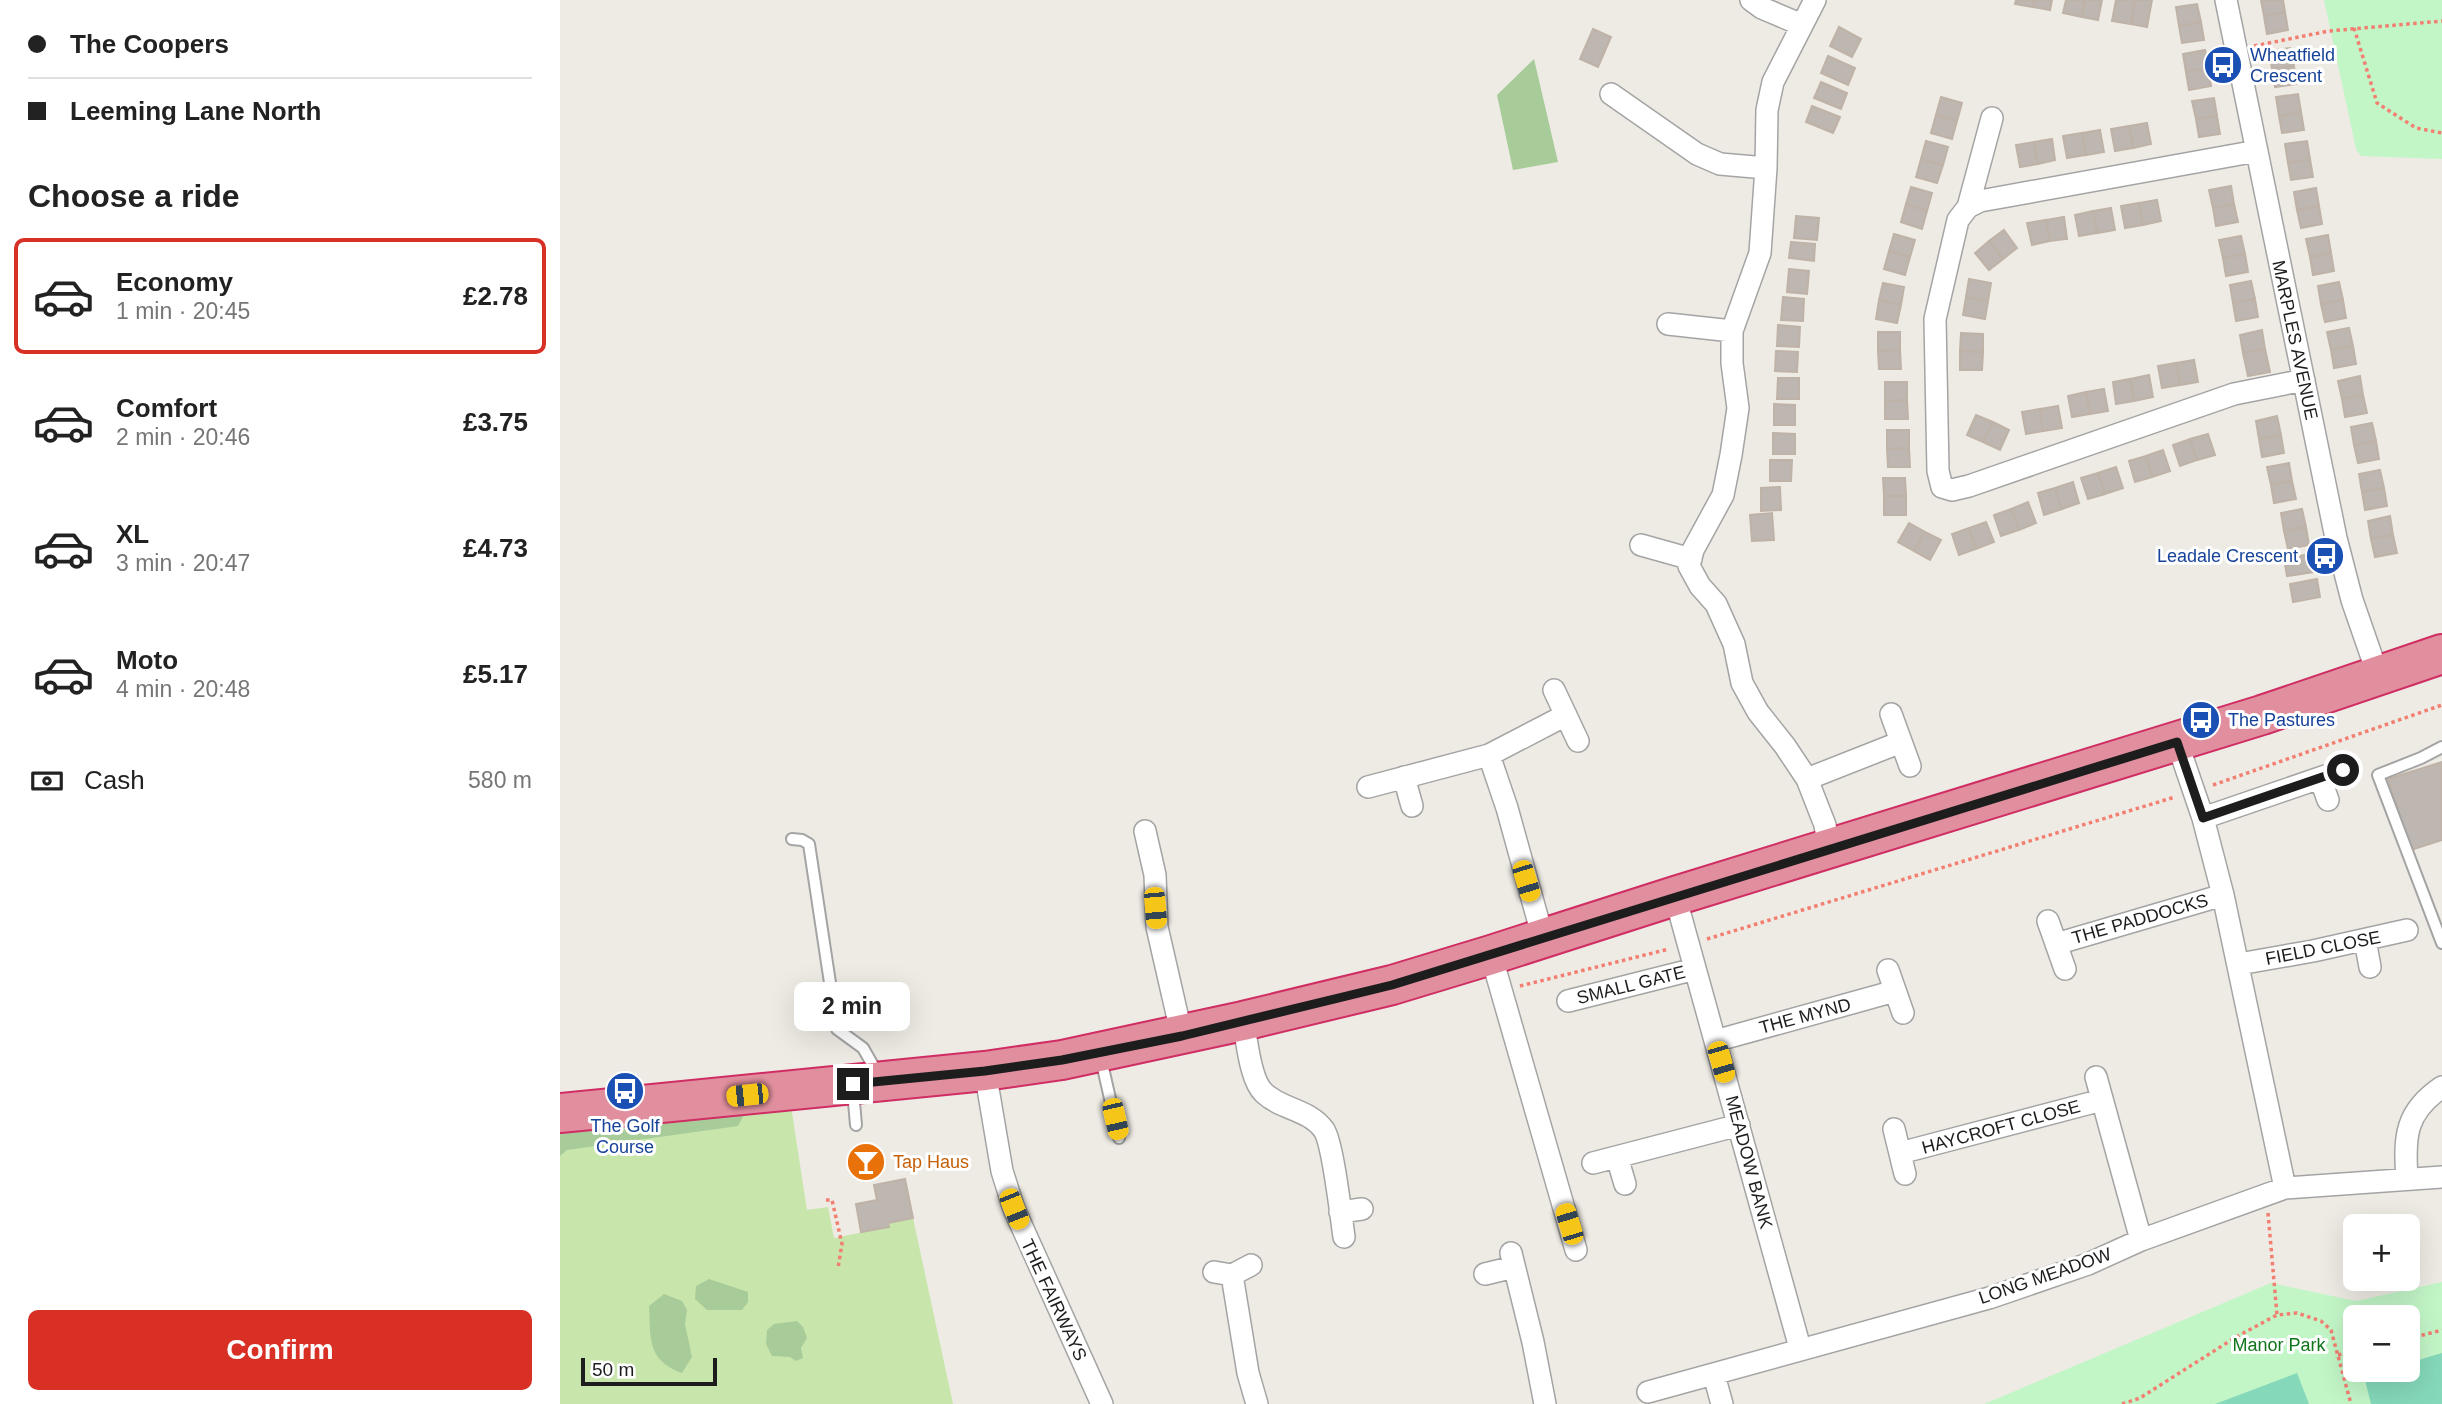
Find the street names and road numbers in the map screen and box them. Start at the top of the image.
street label: MARPLES AVENUE [2268,258,2322,422]
street label: THE PADDOCKS [2070,890,2210,948]
street label: FIELD CLOSE [2264,927,2382,969]
street label: SMALL GATE [1575,962,1687,1008]
street label: THE MYND [1757,994,1853,1038]
street label: MEADOW BANK [1722,1093,1776,1231]
street label: HAYCROFT CLOSE [1920,1096,2082,1158]
street label: THE FAIRWAYS [1017,1236,1091,1364]
street label: LONG MEADOW [1976,1244,2114,1308]

